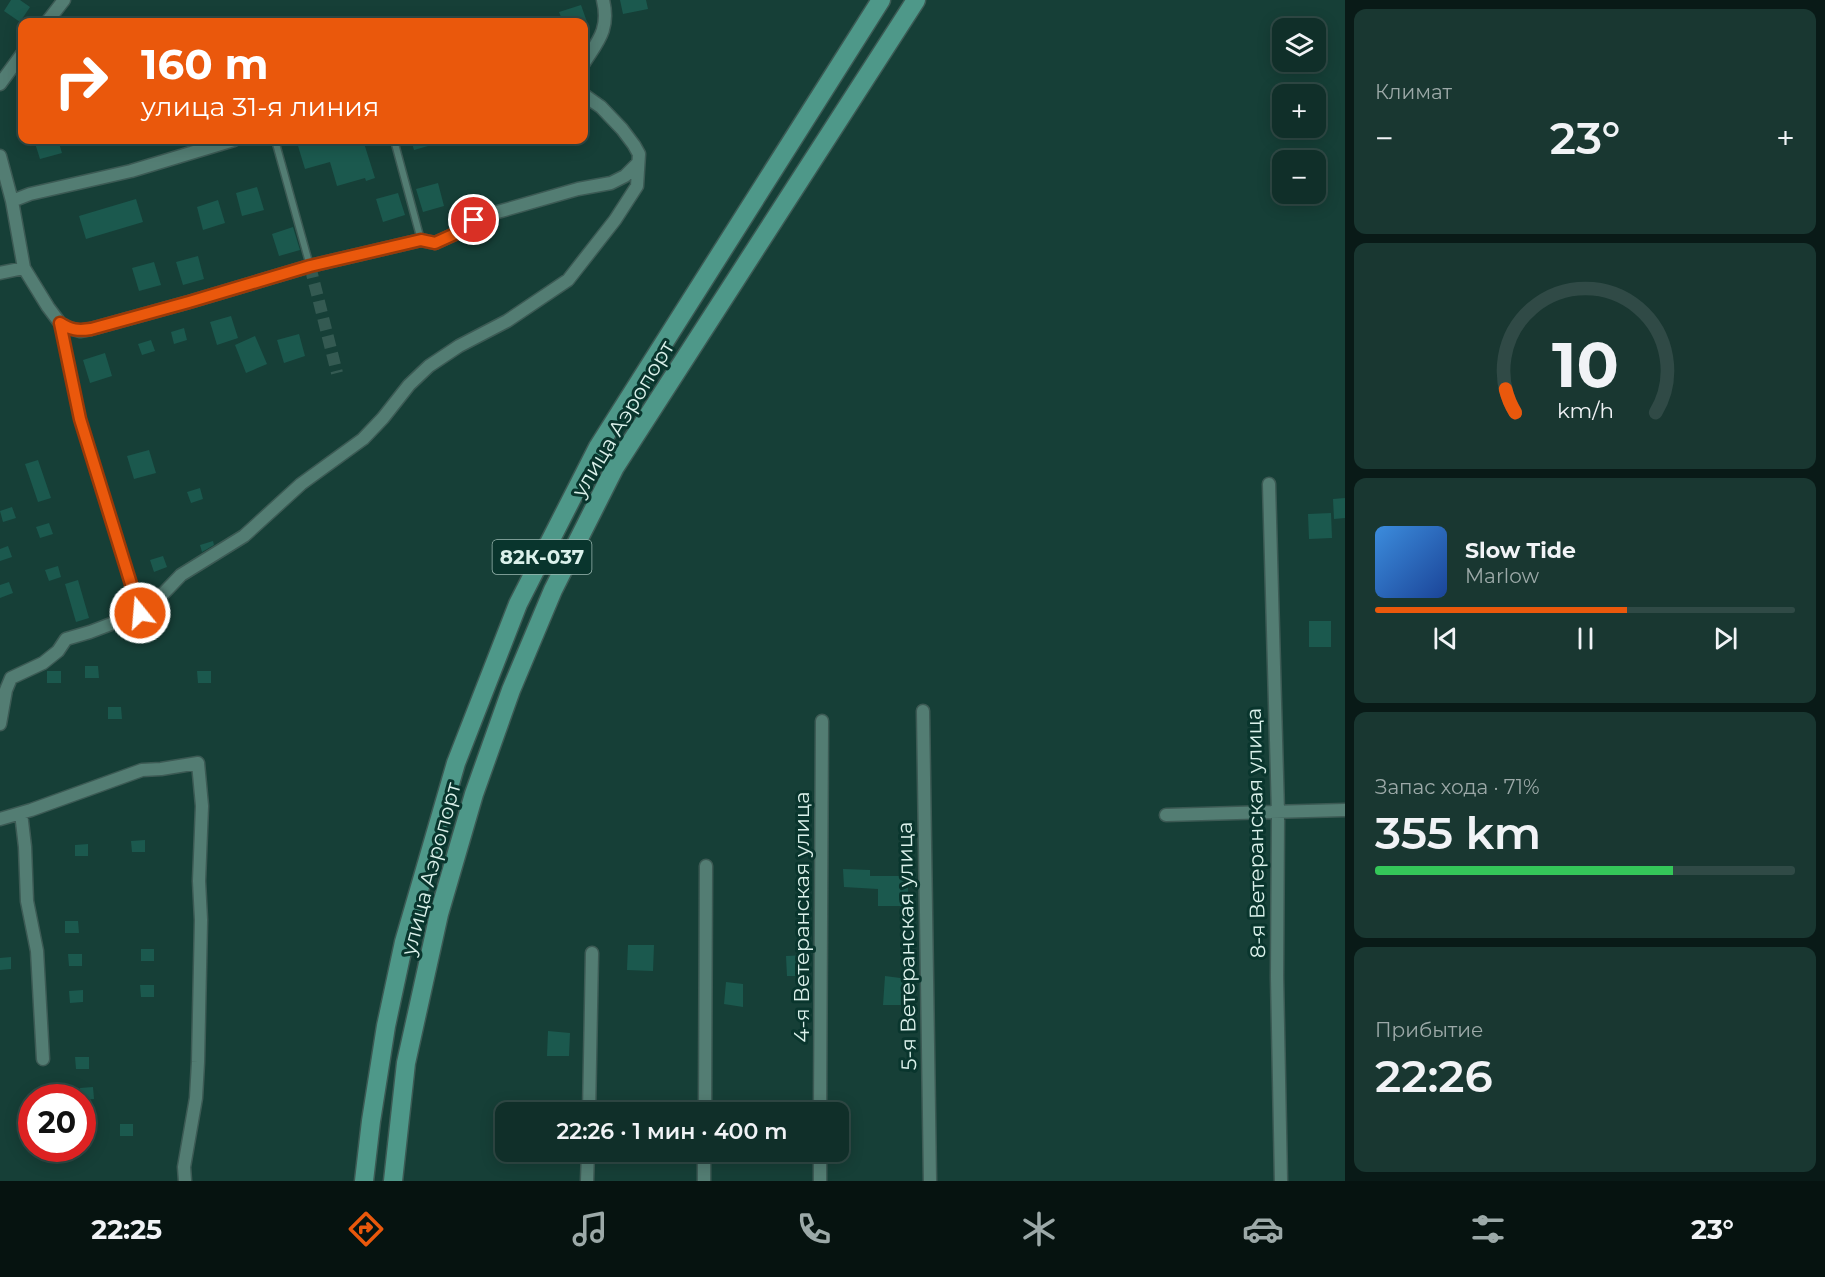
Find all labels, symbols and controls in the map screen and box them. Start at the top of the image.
map controls [1272,18,1326,204]
button: layers [1272,18,1326,72]
text: 160 m [141,38,269,90]
icon: right [42,42,120,120]
text: Климат [1375,80,1452,104]
button: + [1272,84,1326,138]
text: улица 31-я линия [141,90,379,123]
text: 23° [1550,110,1620,165]
text: − [1375,118,1394,158]
text: + [1776,118,1795,158]
button: − [1272,150,1326,204]
pin [448,194,499,245]
icon: arrive [457,203,490,236]
text: 10 [1552,327,1618,403]
street label: улица Аэропорт [566,336,679,502]
text: km/h [1556,398,1614,424]
text: Slow Tide [1465,537,1576,564]
road number: 82К-037 [492,540,592,574]
text: Marlow [1465,564,1539,588]
position arrow [108,581,172,645]
icon: previous [1429,622,1462,655]
icon: pause [1569,622,1602,655]
icon: next [1709,622,1742,655]
street label: 8-я Ветеранская улица [1241,708,1270,958]
text: Запас хода · 71% [1375,775,1540,799]
street label: улица Аэропорт [395,780,466,959]
street label: 4-я Ветеранская улица [789,791,814,1043]
text: 355 km [1375,805,1541,860]
street label: 5-я Ветеранская улица [892,821,921,1071]
text: Прибытие [1375,1018,1483,1042]
text: 22:26 [1375,1048,1493,1103]
speed limit sign: 20 [18,1084,96,1162]
text: 22:26 · 1 мин · 400 m [557,1118,787,1145]
icon: directions [345,1208,387,1250]
icon: music [569,1208,611,1250]
icon: phone [793,1208,835,1250]
icon: climate [1018,1208,1060,1250]
icon: car [1242,1208,1284,1250]
icon: filters [1467,1208,1509,1250]
text: 22:25 [91,1213,162,1246]
text: 23° [1691,1213,1734,1246]

